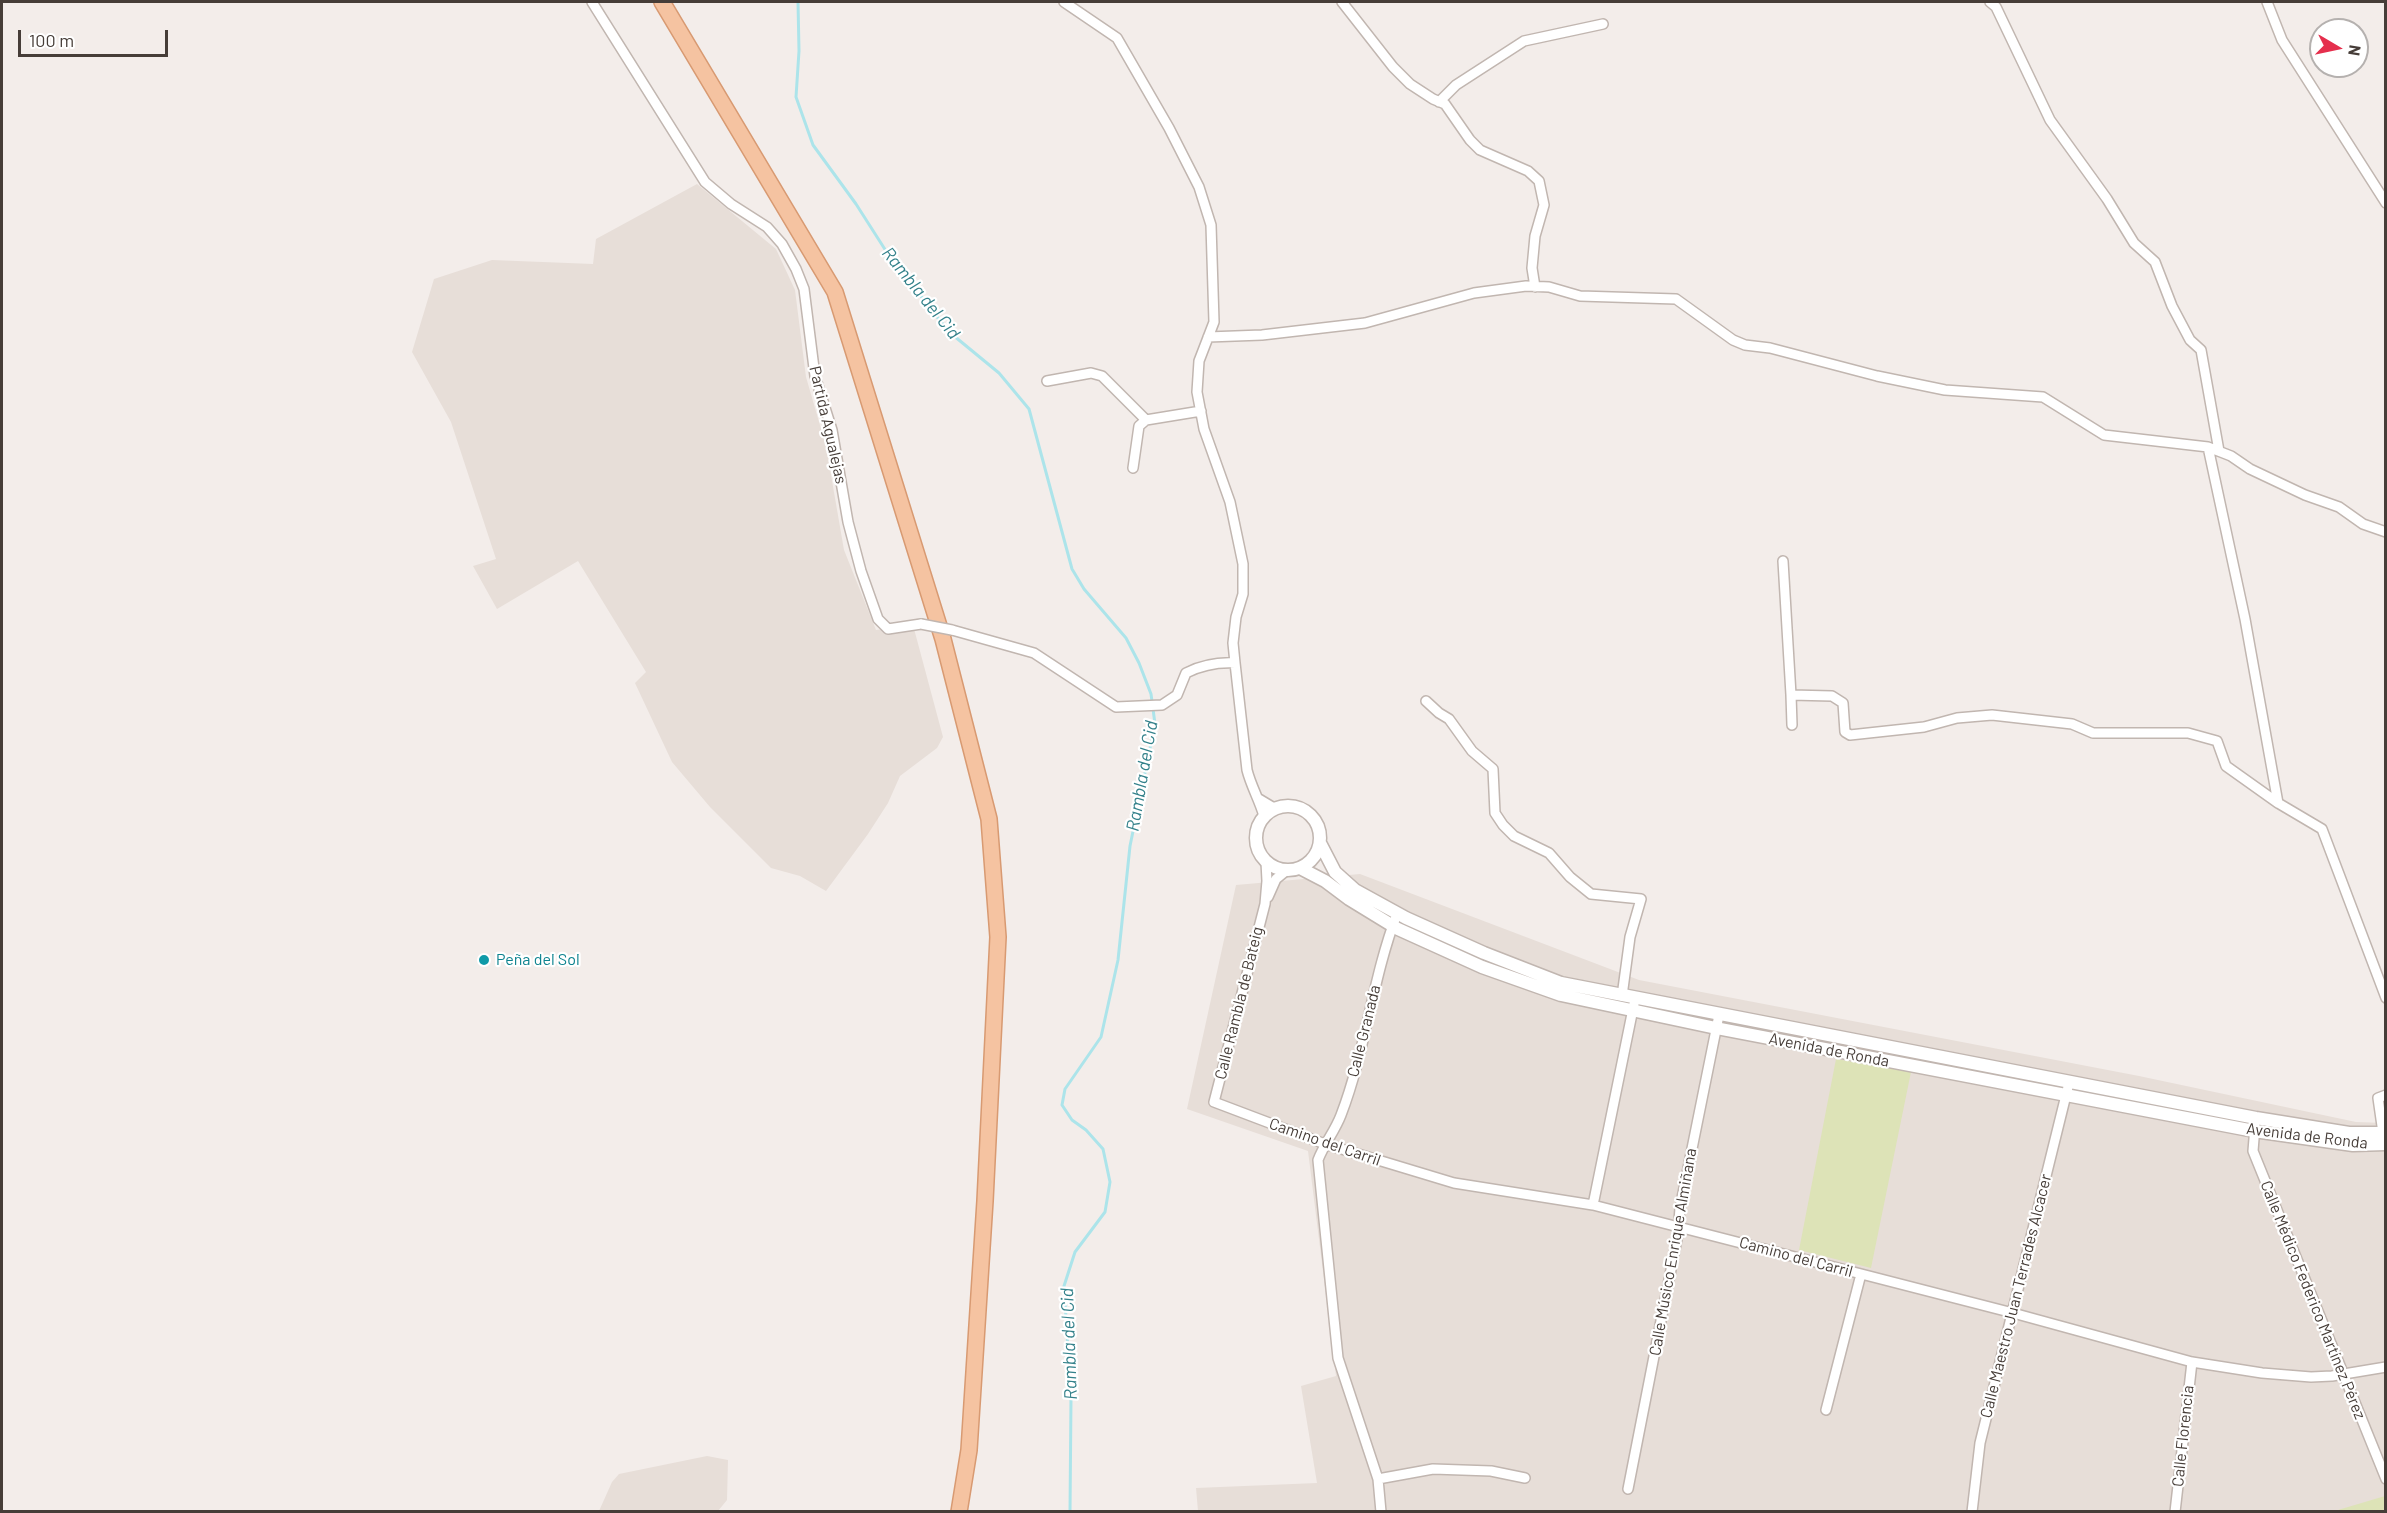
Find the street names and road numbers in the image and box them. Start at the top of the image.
street label: Partida Agualejas [805,364,851,486]
street label: Calle Rambla de Bateig [1211,924,1267,1082]
street label: Calle Granada [1343,983,1385,1079]
street label: Avenida de Ronda [1767,1029,1891,1071]
street label: Camino del Carril [1267,1114,1383,1170]
street label: Avenida de Ronda [2245,1119,2369,1153]
street label: Calle Músico Enrique Almiñana [1645,1147,1701,1357]
street label: Calle Maestro Juan Terrades Alcacer [1976,1172,2056,1420]
street label: Calle Médico Federico Martínez Pérez [2256,1178,2370,1422]
street label: Camino del Carril [1737,1233,1855,1281]
street label: Calle Florencia [2168,1384,2198,1488]

